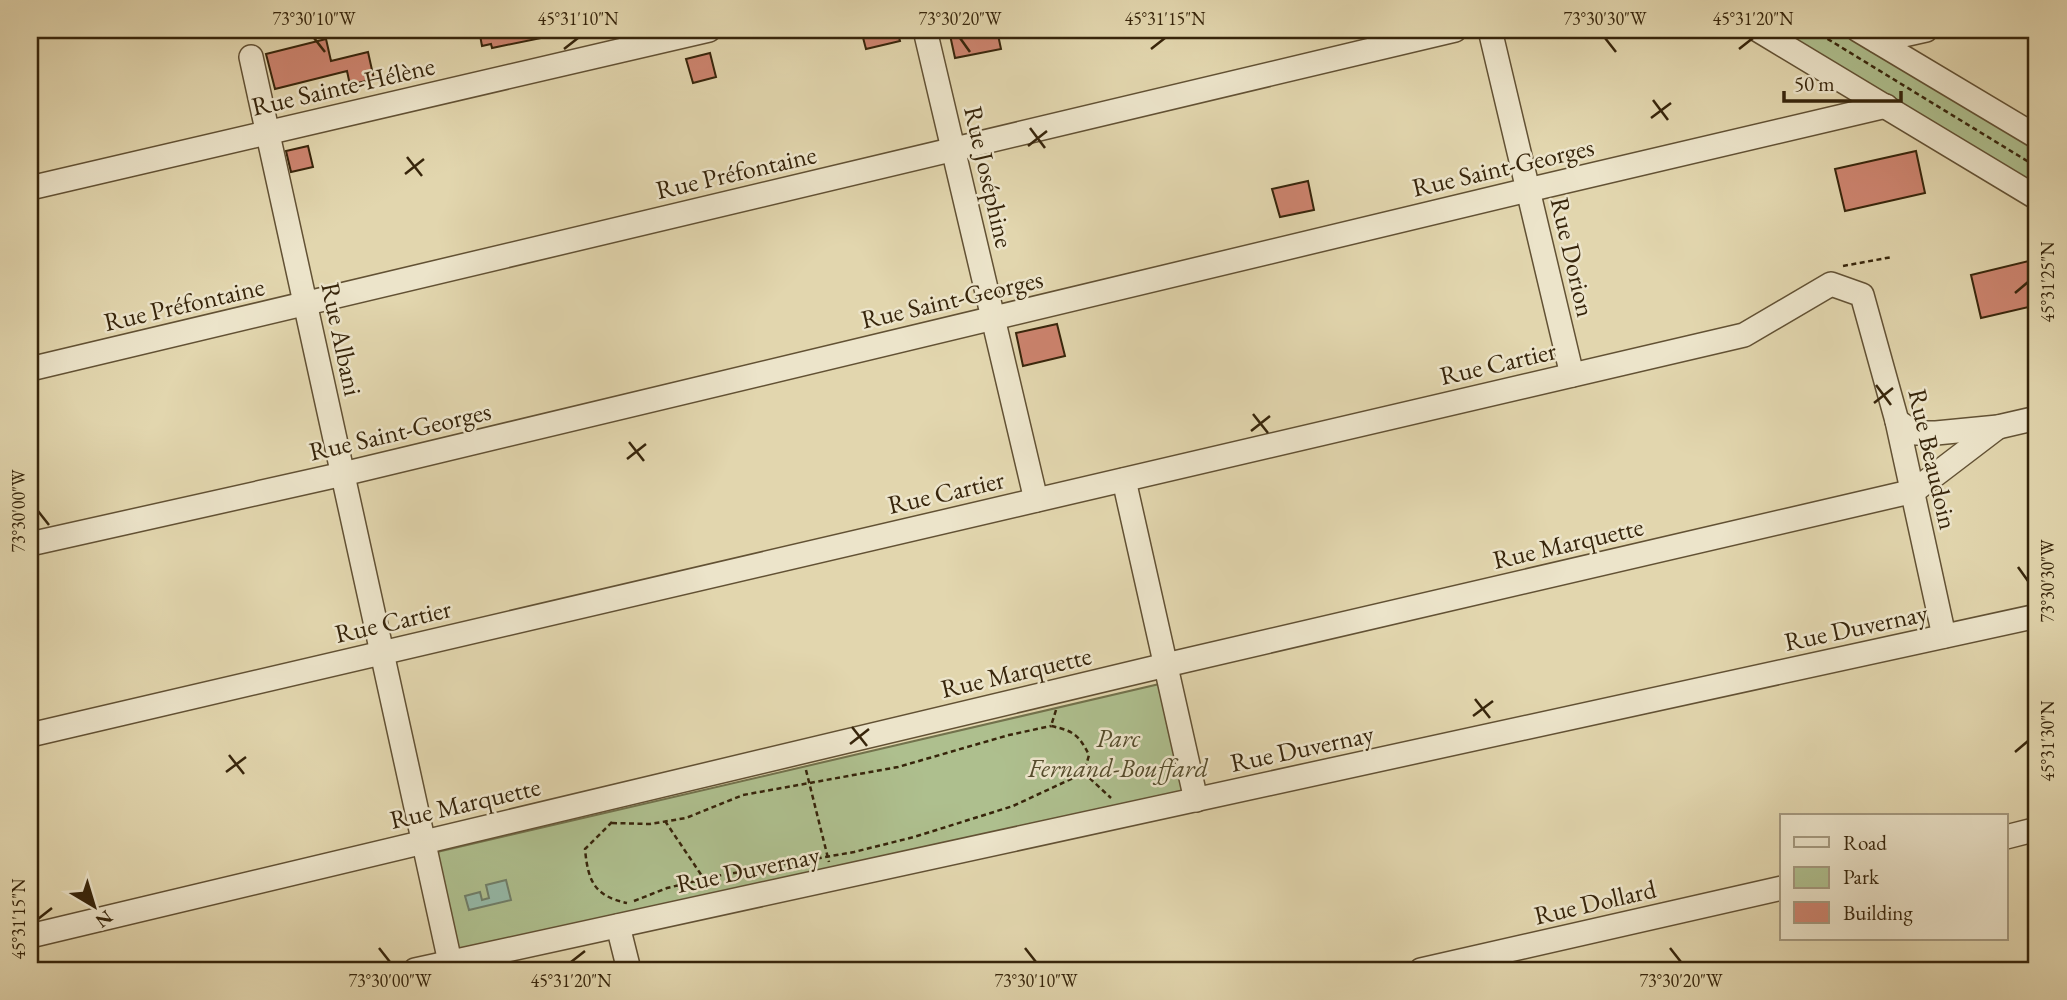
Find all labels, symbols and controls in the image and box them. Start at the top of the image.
text: 73°30'10"W [272,7,356,30]
text: 45°31'10"N [538,7,619,30]
text: 73°30'20"W [918,7,1002,30]
text: 45°31'15"N [1125,7,1206,30]
text: 73°30'30"W [1563,7,1647,30]
text: 45°31'20"N [1713,7,1794,30]
street label: Rue Sainte-Hélène [248,48,438,124]
scale bar [1784,60,1901,104]
text: 50 m [1794,70,1835,97]
street label: Rue Joséphine [956,103,1022,251]
street label: Rue Saint-Georges [1409,130,1597,204]
street label: Rue Préfontaine [652,137,820,207]
street label: Rue Dorion [1543,194,1603,320]
text: 45°31'25"N [2036,241,2059,322]
street label: Rue Saint-Georges [858,262,1046,336]
street label: Rue Préfontaine [100,269,268,339]
street label: Rue Albani [313,279,371,399]
street label: Rue Cartier [1436,333,1560,393]
street label: Rue Beaudoin [1900,385,1966,533]
street label: Rue Saint-Georges [306,394,494,468]
street label: Rue Cartier [884,462,1008,522]
text: 73°30'00"W [7,469,30,553]
street label: Rue Marquette [1489,509,1647,577]
text: 73°30'30"W [2036,539,2059,623]
street label: Rue Cartier [331,591,455,651]
street label: Rue Duvernay [1781,595,1931,659]
street label: Rue Marquette [937,638,1095,706]
text: 45°31'30"N [2036,700,2059,781]
street label: Rue Duvernay [1227,716,1377,780]
park label: Parc Fernand-Bouffard [1027,721,1209,785]
street label: Rue Marquette [386,769,544,837]
legend [1780,814,2008,940]
text: Road [1843,829,1887,856]
street label: Rue Duvernay [673,837,823,901]
text: Park [1843,863,1880,890]
north arrow [60,870,130,940]
street label: Rue Dollard [1531,871,1660,933]
text: 45°31'15"N [7,878,30,959]
text: Building [1843,899,1913,926]
text: N [90,904,118,934]
text: 73°30'00"W [348,969,432,992]
text: 45°31'20"N [531,969,612,992]
text: 73°30'10"W [994,969,1078,992]
text: 73°30'20"W [1639,969,1723,992]

